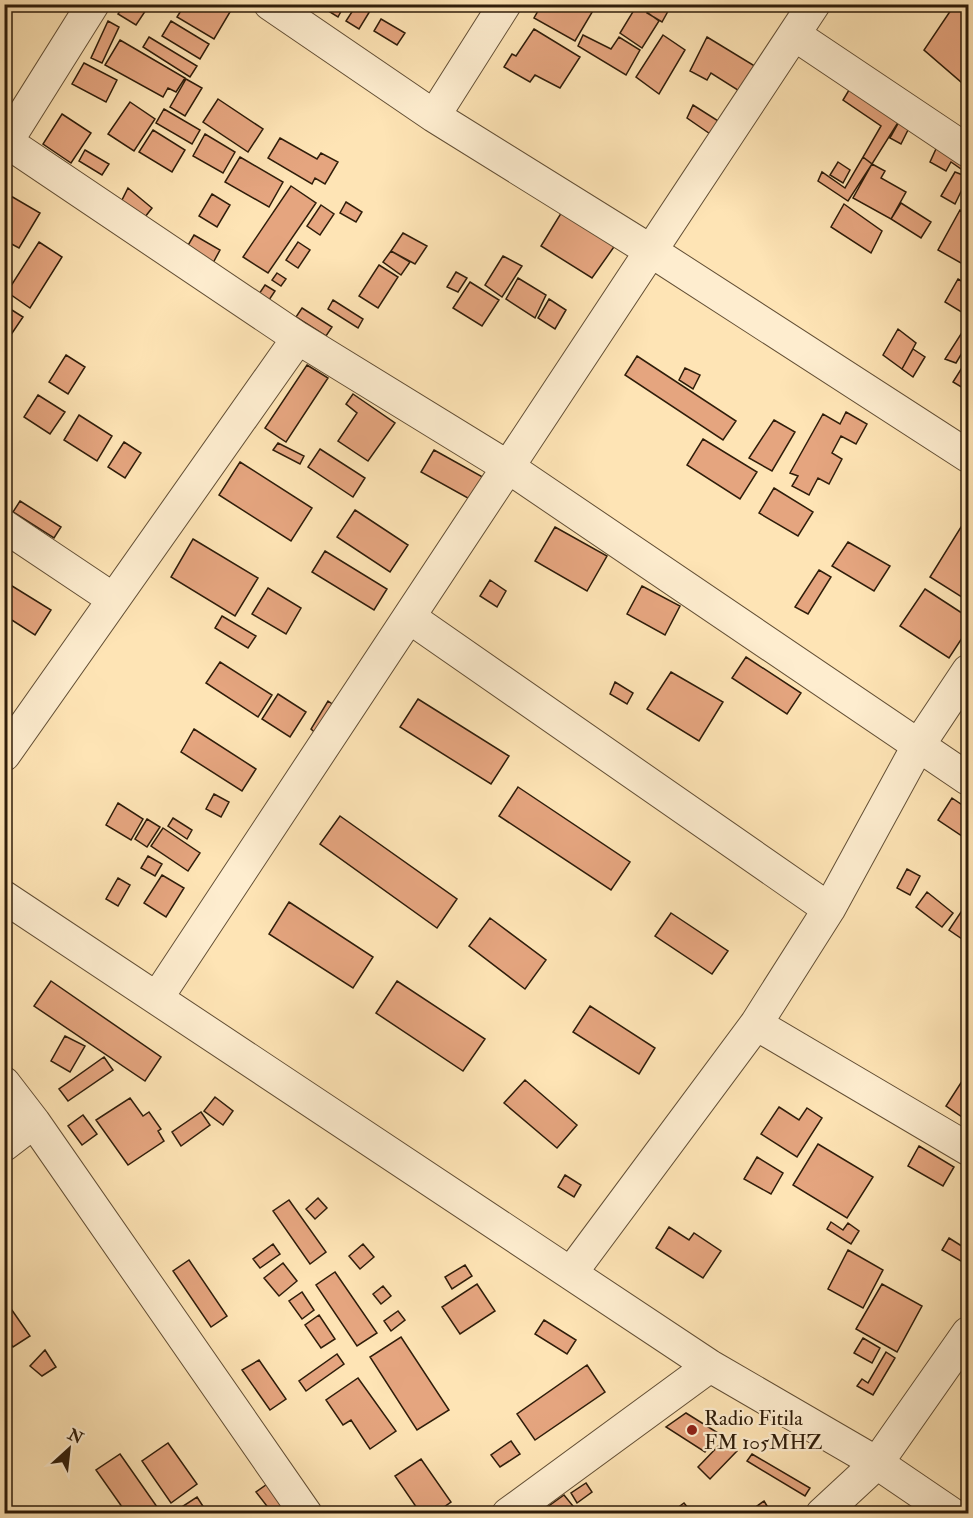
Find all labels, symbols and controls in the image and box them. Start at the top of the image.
place label: Radio Fitila FM 105MHZ [704,1405,823,1456]
north arrow [39,1419,99,1479]
marker: Radio Fitila FM 105MHZ [685,1423,699,1437]
text: N [64,1424,87,1449]

